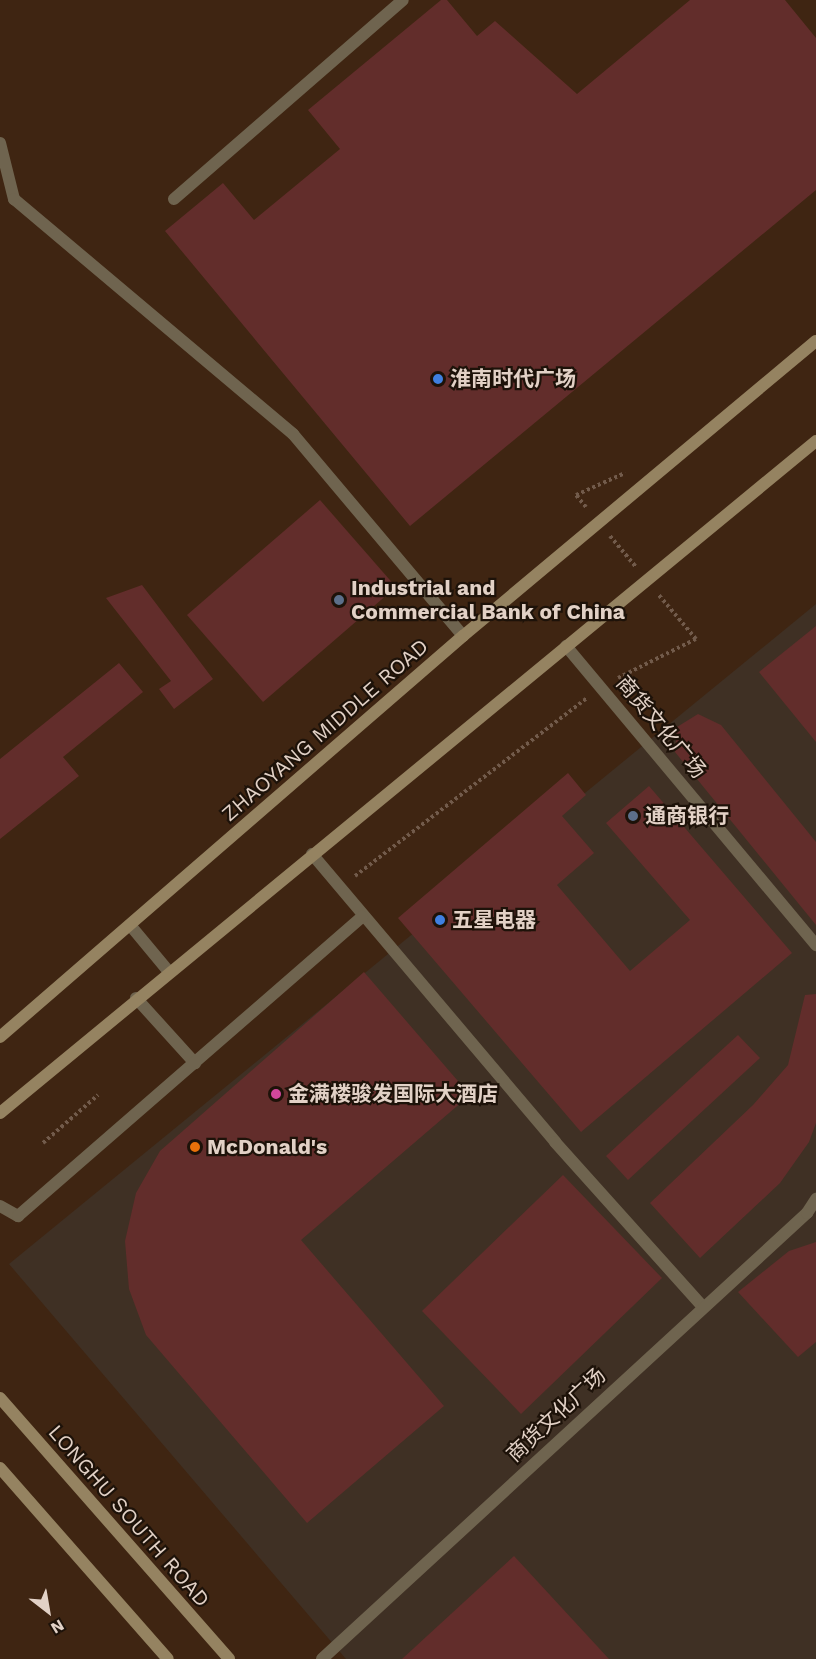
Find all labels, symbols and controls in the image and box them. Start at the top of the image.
place label: 淮南时代广场 [450,366,576,392]
marker: 淮南时代广场 [431,372,445,386]
place label: Industrial and Commercial Bank of China [351,575,626,625]
marker: Industrial and Commercial Bank of China [332,593,346,607]
street label: ZHAOYANG MIDDLE ROAD [217,633,433,827]
street label: 商货文化广场 [611,671,711,783]
place label: 通商银行 [645,803,729,829]
marker: 通商银行 [626,809,640,823]
place label: 五星电器 [452,907,536,933]
marker: 五星电器 [433,913,447,927]
place label: 金满楼骏发国际大酒店 [288,1081,498,1107]
marker: 金满楼骏发国际大酒店 [269,1087,283,1101]
place label: McDonald's [207,1134,327,1160]
marker: McDonald's [188,1140,202,1154]
street label: 商货文化广场 [501,1363,611,1467]
street label: LONGHU SOUTH ROAD [43,1420,215,1612]
north arrow [18,1581,78,1641]
text: N [48,1616,68,1638]

